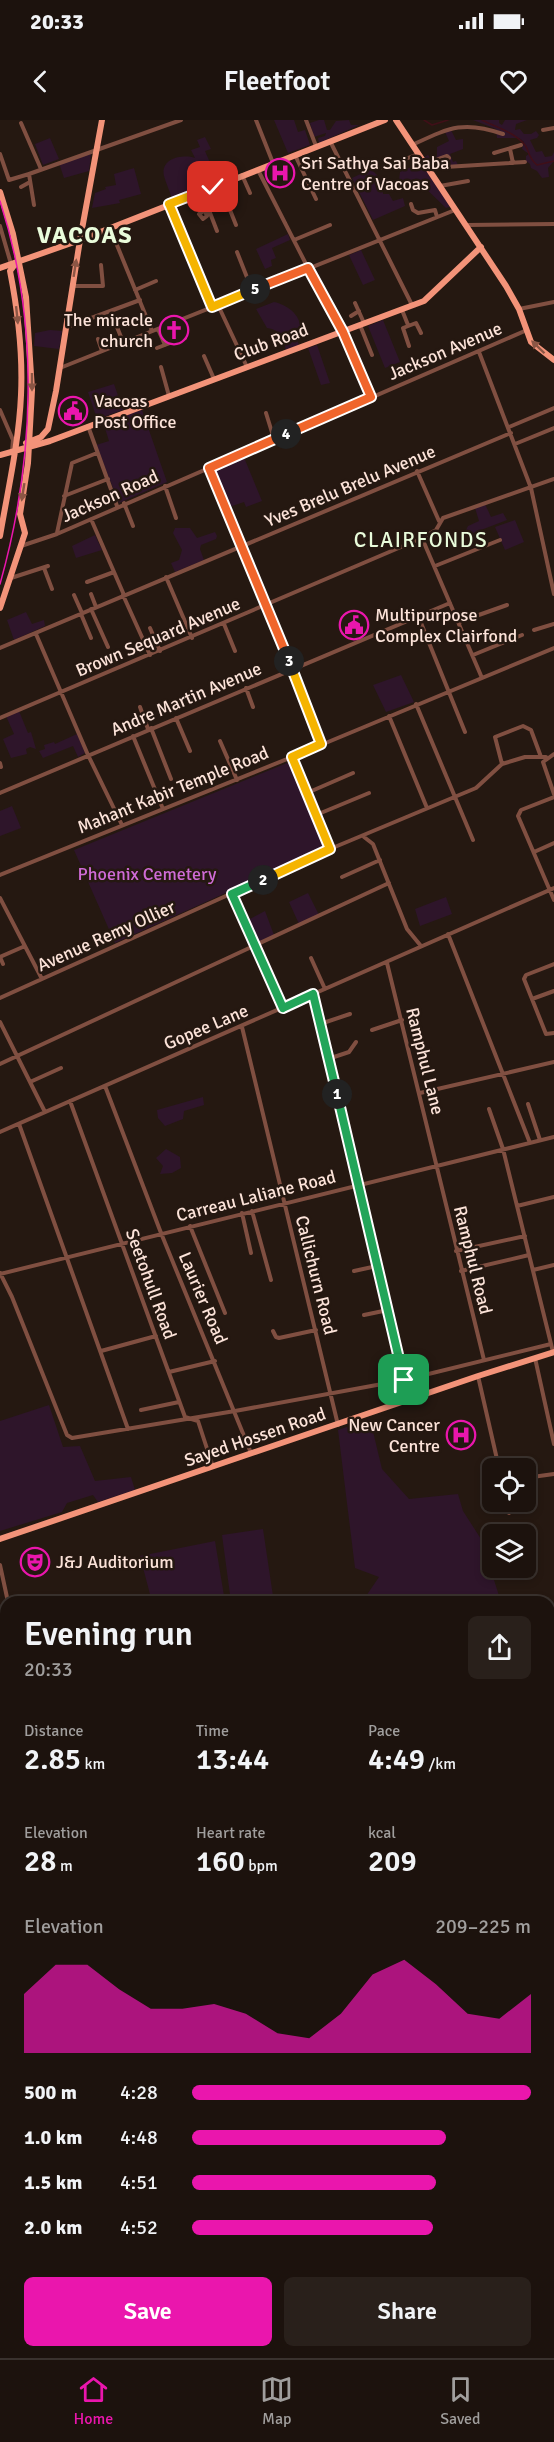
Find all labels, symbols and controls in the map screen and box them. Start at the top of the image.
text: 20:33 [30,8,84,35]
icon: back [24,65,57,98]
text: Fleetfoot [224,65,330,98]
icon: heart [497,65,530,98]
place label: Sri Sathya Sai Baba Centre of Vacoas [301,152,449,195]
hospital icon: Sri Sathya Sai Baba Centre of Vacoas [264,157,296,189]
pin [187,161,238,212]
icon: check [196,170,229,203]
district label: VACOAS [37,220,133,250]
one-way arrow [71,259,80,278]
pin: 5 [240,274,270,304]
text: 5 [251,279,259,299]
one-way arrow [12,306,22,325]
place label: The miracle church [64,309,153,352]
church icon: The miracle church [158,314,190,346]
street label: Jackson Avenue [385,317,505,385]
street label: Club Road [231,318,311,366]
one-way arrow [530,340,545,354]
one-way arrow [27,373,37,392]
place label: Vacoas Post Office [94,390,176,433]
public building icon: Vacoas Post Office [57,395,89,427]
pin: 4 [271,419,301,449]
text: 4 [282,424,290,444]
street label: Yves Brelu Brelu Avenue [261,440,439,532]
street label: Jackson Road [58,465,162,527]
one-way arrow [18,482,27,501]
district label: CLAIRFONDS [354,527,488,553]
street label: Brown Sequard Avenue [72,592,244,682]
place label: Multipurpose Complex Clairfond [375,604,517,647]
public building icon: Multipurpose Complex Clairfond [338,609,370,641]
pin: 3 [274,646,304,676]
text: 3 [285,651,293,671]
street label: Andre Martin Avenue [107,657,265,741]
street label: Mahant Kabir Temple Road [74,742,272,838]
park label: Phoenix Cemetery [78,863,217,885]
pin: 2 [248,865,278,895]
text: 2 [259,870,267,890]
street label: Avenue Remy Ollier [34,896,179,976]
street label: Gopee Lane [160,999,252,1055]
street label: Ramphul Lane [401,1005,449,1117]
pin: 1 [322,1079,352,1109]
text: 1 [333,1084,341,1104]
street label: Carreau Laliane Road [174,1166,338,1226]
street label: Ramphul Road [449,1203,497,1317]
street label: Callichurn Road [291,1213,341,1337]
street label: Seetohull Road [121,1226,181,1342]
street label: Laurier Road [174,1249,232,1347]
pin [378,1354,429,1405]
icon: arrive [387,1363,420,1396]
street label: Sayed Hossen Road [181,1402,329,1472]
place label: New Cancer Centre [348,1414,440,1457]
hospital icon: New Cancer Centre [445,1419,477,1451]
map controls [482,1458,536,1578]
button: locate [482,1458,536,1512]
button: layers [482,1524,536,1578]
theatre icon: J&J Auditorium [19,1546,51,1578]
place label: J&J Auditorium [56,1551,174,1573]
text: Evening run [24,1614,193,1655]
button: share [468,1616,531,1679]
text: 20:33 [24,1657,73,1682]
text: Distance [24,1721,84,1741]
text: Time [196,1721,229,1741]
text: Pace [368,1721,400,1741]
text: 2.85 [24,1741,81,1778]
text: 13:44 [196,1741,269,1778]
text: 4:49 [368,1741,425,1778]
text: km [81,1754,105,1774]
text: /km [425,1754,456,1774]
text: Elevation [24,1823,88,1843]
text: Heart rate [196,1823,265,1843]
text: kcal [368,1823,396,1843]
text: 28 [24,1843,56,1880]
text: 160 [196,1843,245,1880]
text: 209 [368,1843,417,1880]
text: m [56,1856,73,1876]
text: bpm [245,1856,278,1876]
text: Elevation [24,1914,104,1939]
text: 209–225 m [435,1914,531,1939]
text: 500 m [24,2080,77,2105]
text: 4:28 [120,2080,158,2105]
text: 1.0 km [24,2125,82,2150]
text: 4:48 [120,2125,158,2150]
text: 1.5 km [24,2170,82,2195]
text: 4:51 [120,2170,158,2195]
text: 2.0 km [24,2215,82,2240]
text: 4:52 [120,2215,158,2240]
button: Save [24,2277,272,2346]
button: Share [284,2277,531,2346]
tab: Home [73,2373,113,2429]
tab: Map [260,2373,293,2429]
tab: Saved [440,2373,481,2429]

